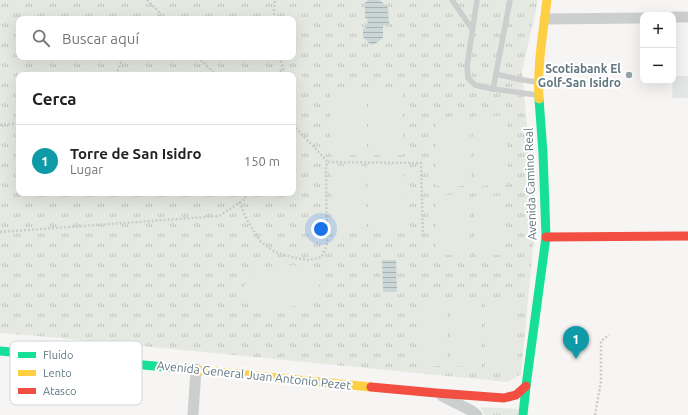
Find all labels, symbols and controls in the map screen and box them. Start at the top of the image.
map controls [640,12,676,84]
button: + [640,12,676,48]
search box [16,16,296,60]
icon: search [30,27,52,49]
text: Buscar aquí [62,30,139,47]
button: − [640,48,676,84]
place label: Scotiabank El Golf-San Isidro [538,62,621,89]
marker: Scotiabank El Golf-San Isidro [624,70,634,80]
text: Cerca [32,89,77,108]
street label: Avenida Camino Real [522,127,538,241]
text: Torre de San Isidro [70,145,202,162]
text: 1 [41,154,49,168]
text: 150 m [244,154,280,168]
text: Lugar [70,162,103,176]
your location [311,219,331,239]
pin: 1 [563,326,589,359]
legend [10,341,142,405]
text: Fluido [43,349,74,361]
street label: Avenida General Juan Antonio Pezet [156,358,352,392]
text: Lento [43,367,72,379]
text: Atasco [43,385,76,397]

